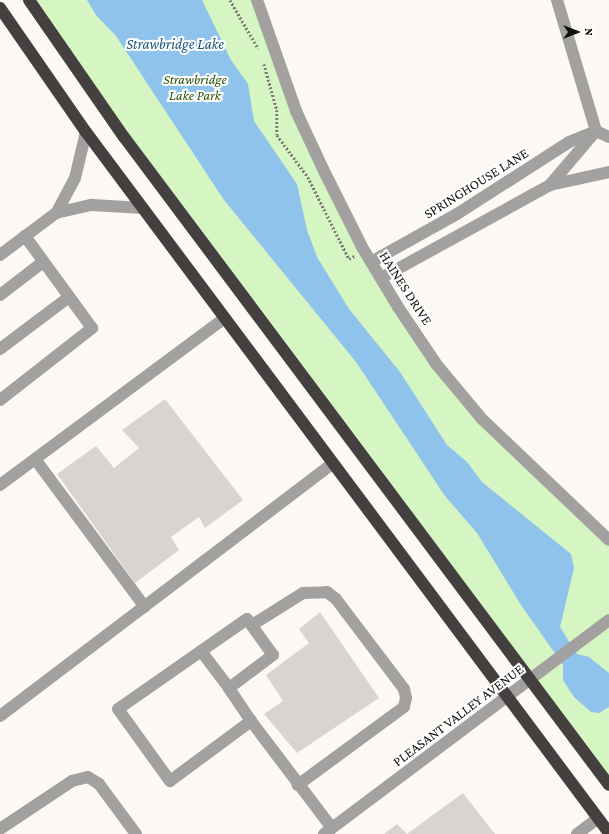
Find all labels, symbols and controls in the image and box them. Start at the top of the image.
north arrow [557,12,597,52]
text: N [583,28,595,36]
water label: Strawbridge Lake [126,36,224,54]
park label: Strawbridge Lake Park [163,71,227,104]
street label: SPRINGHOUSE LANE [421,144,531,222]
street label: HAINES DRIVE [376,248,436,328]
street label: PLEASANT VALLEY AVENUE [389,660,527,770]

